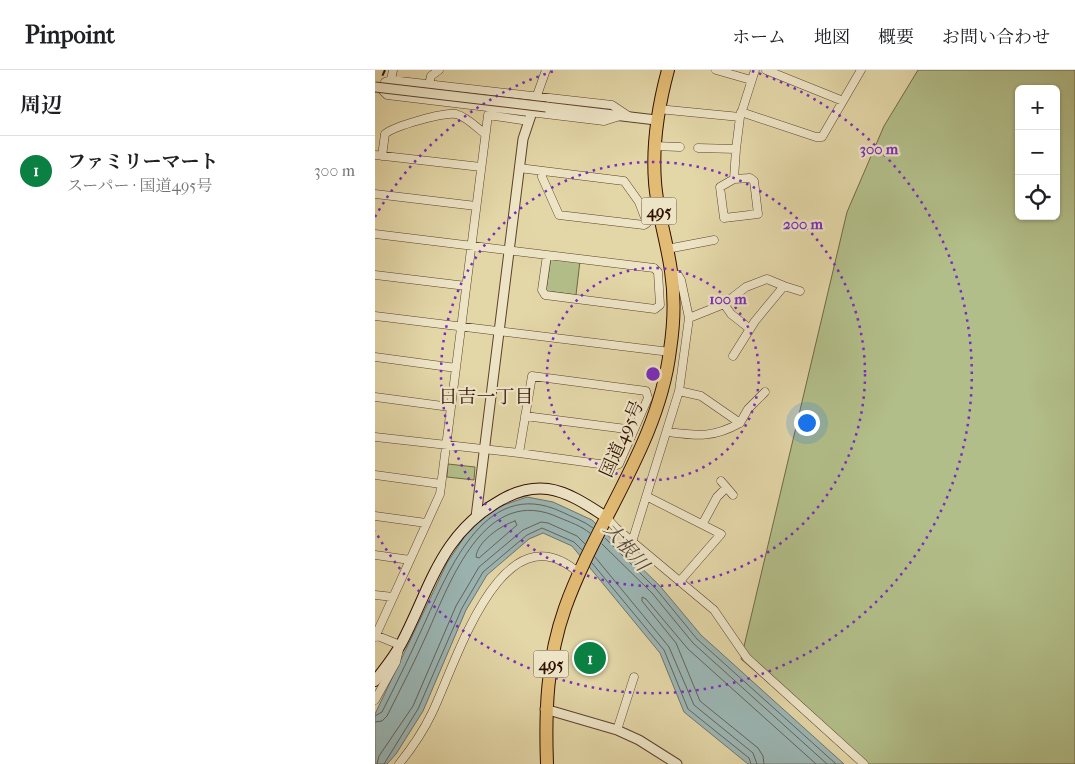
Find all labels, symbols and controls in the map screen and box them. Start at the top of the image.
text: Pinpoint [25,21,115,49]
text: ホーム [732,27,786,48]
text: 地図 [814,27,850,48]
text: 概要 [878,27,914,48]
text: お問い合わせ [942,27,1050,48]
map controls [1015,85,1060,220]
button: + [1015,85,1060,130]
text: 周辺 [20,93,62,117]
button: − [1015,130,1060,175]
text: 300 m [860,140,899,158]
text: ファミリーマート [67,151,219,173]
text: 1 [33,161,39,180]
text: 300 m [314,161,355,180]
button: locate [1015,175,1060,220]
text: スーパー · 国道495号 [67,176,212,195]
road number: 495 [641,198,677,224]
text: 200 m [783,215,823,233]
text: 100 m [709,290,747,308]
centre of rings [644,365,662,383]
district label: 日吉一丁目 [438,386,534,408]
street label: 国道495号 [596,397,648,481]
your location [794,410,820,436]
water label: 大根川 [599,518,654,577]
pin: 1 [574,639,606,677]
road number: 495 [533,650,569,678]

